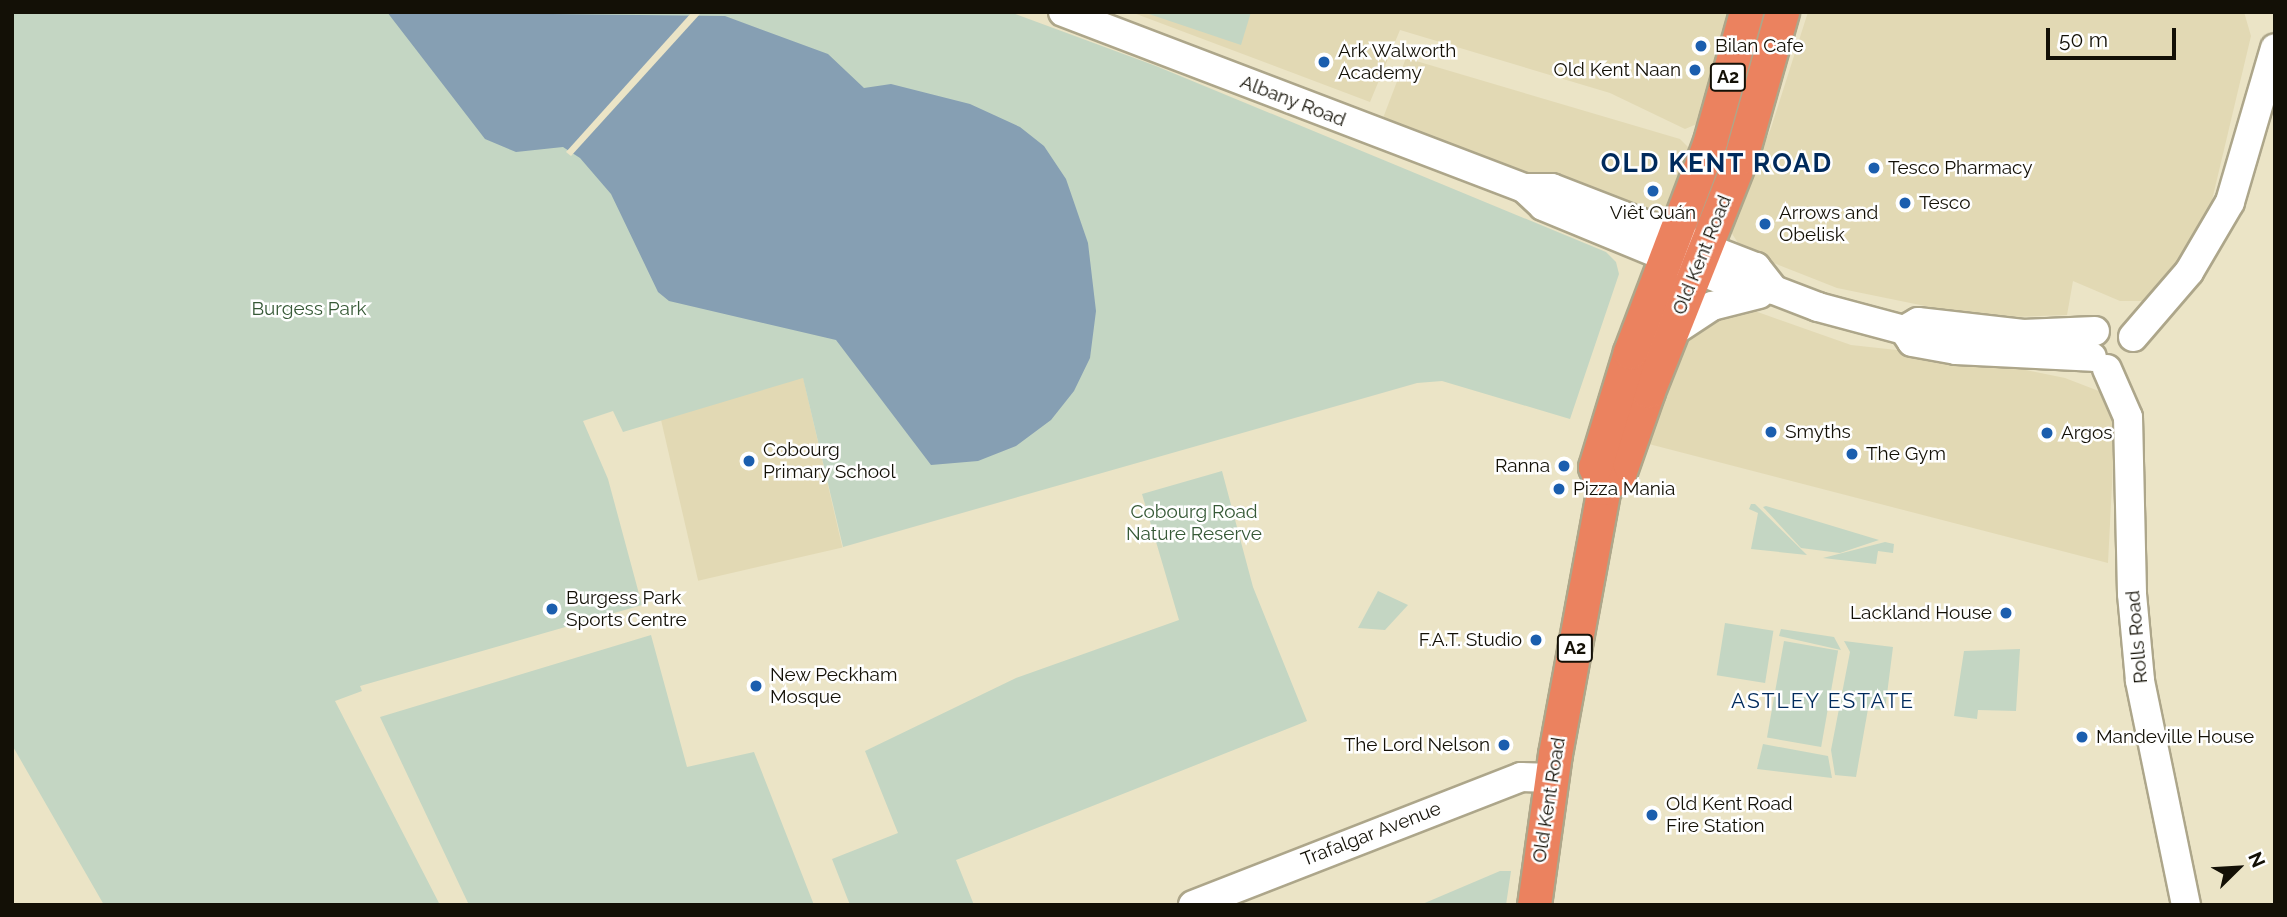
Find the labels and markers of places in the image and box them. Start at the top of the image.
place label: Bilan Cafe [1715,35,1804,57]
marker: Bilan Cafe [1693,38,1709,54]
place label: Ark Walworth Academy [1338,40,1457,84]
marker: Ark Walworth Academy [1316,54,1332,70]
place label: Old Kent Naan [1554,59,1681,81]
marker: Old Kent Naan [1687,62,1703,78]
place label: Tesco Pharmacy [1888,157,2033,179]
marker: Tesco Pharmacy [1866,160,1882,176]
marker: Viêt Quán [1645,183,1661,199]
place label: Tesco [1919,192,1970,214]
marker: Tesco [1897,195,1913,211]
place label: Viêt Quán [1610,202,1696,224]
place label: Arrows and Obelisk [1779,202,1878,246]
marker: Arrows and Obelisk [1757,216,1773,232]
place label: Smyths [1785,421,1851,443]
place label: Argos [2061,422,2112,444]
marker: Smyths [1763,424,1779,440]
marker: Argos [2039,425,2055,441]
place label: Cobourg Primary School [763,439,896,483]
place label: The Gym [1866,443,1946,465]
marker: The Gym [1844,446,1860,462]
marker: Cobourg Primary School [741,453,757,469]
place label: Ranna [1495,455,1550,477]
marker: Ranna [1556,458,1572,474]
place label: Pizza Mania [1573,478,1675,500]
marker: Pizza Mania [1551,481,1567,497]
place label: Burgess Park Sports Centre [566,587,687,631]
marker: Burgess Park Sports Centre [544,601,560,617]
place label: Lackland House [1850,602,1992,624]
marker: Lackland House [1998,605,2014,621]
place label: F.A.T. Studio [1419,629,1522,651]
marker: F.A.T. Studio [1528,632,1544,648]
place label: New Peckham Mosque [770,664,898,708]
marker: New Peckham Mosque [748,678,764,694]
place label: Mandeville House [2096,726,2254,748]
marker: Mandeville House [2074,729,2090,745]
place label: The Lord Nelson [1344,734,1490,756]
marker: The Lord Nelson [1496,737,1512,753]
place label: Old Kent Road Fire Station [1666,793,1793,837]
marker: Old Kent Road Fire Station [1644,807,1660,823]

